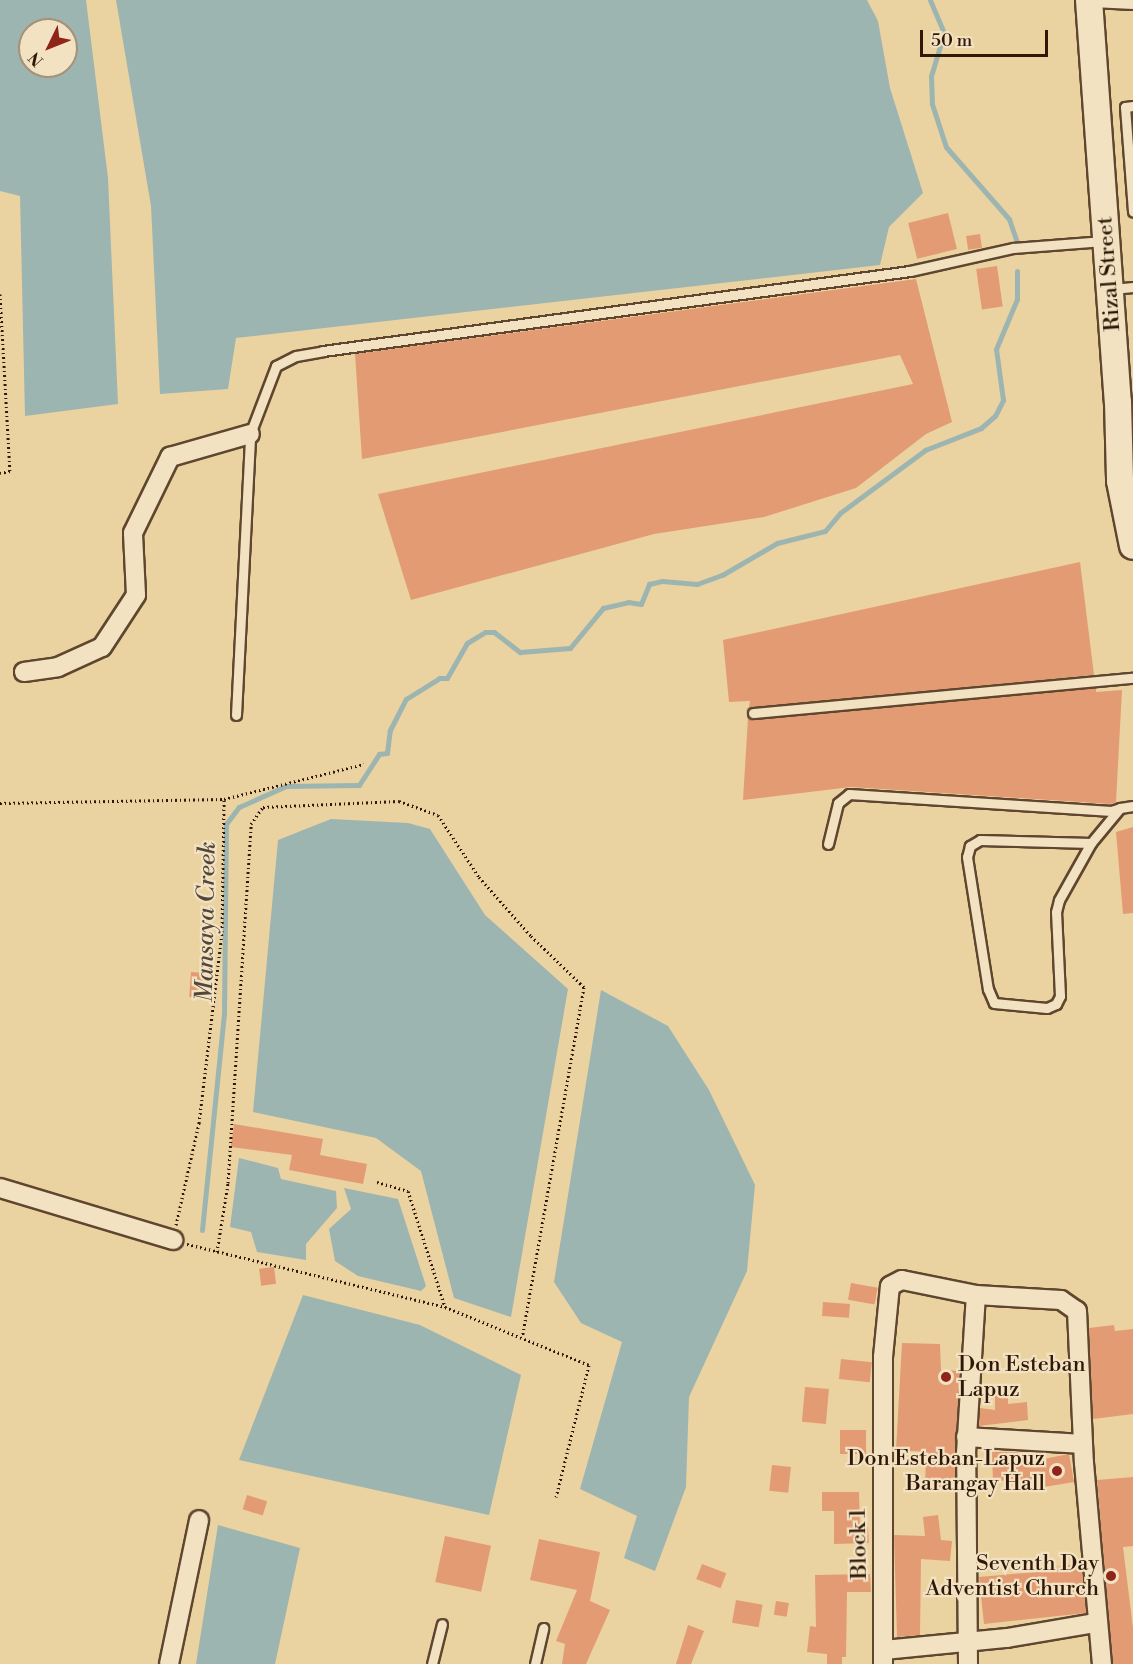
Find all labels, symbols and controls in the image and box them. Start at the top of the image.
north arrow [18,18,78,78]
scale bar [923,18,1050,56]
text: 50 m [931,29,972,52]
text: N [25,47,48,70]
street label: Rizal Street [1092,216,1126,332]
water label: Mansaya Creek [191,841,223,1003]
place label: Don Esteban Lapuz [958,1351,1086,1402]
marker: Don Esteban Lapuz [939,1370,953,1384]
place label: Don Esteban-Lapuz Barangay Hall [847,1445,1045,1496]
marker: Don Esteban-Lapuz Barangay Hall [1050,1464,1064,1478]
street label: Block 1 [845,1508,873,1580]
place label: Seventh Day Adventist Church [925,1550,1099,1602]
marker: Seventh Day Adventist Church [1104,1569,1118,1583]

